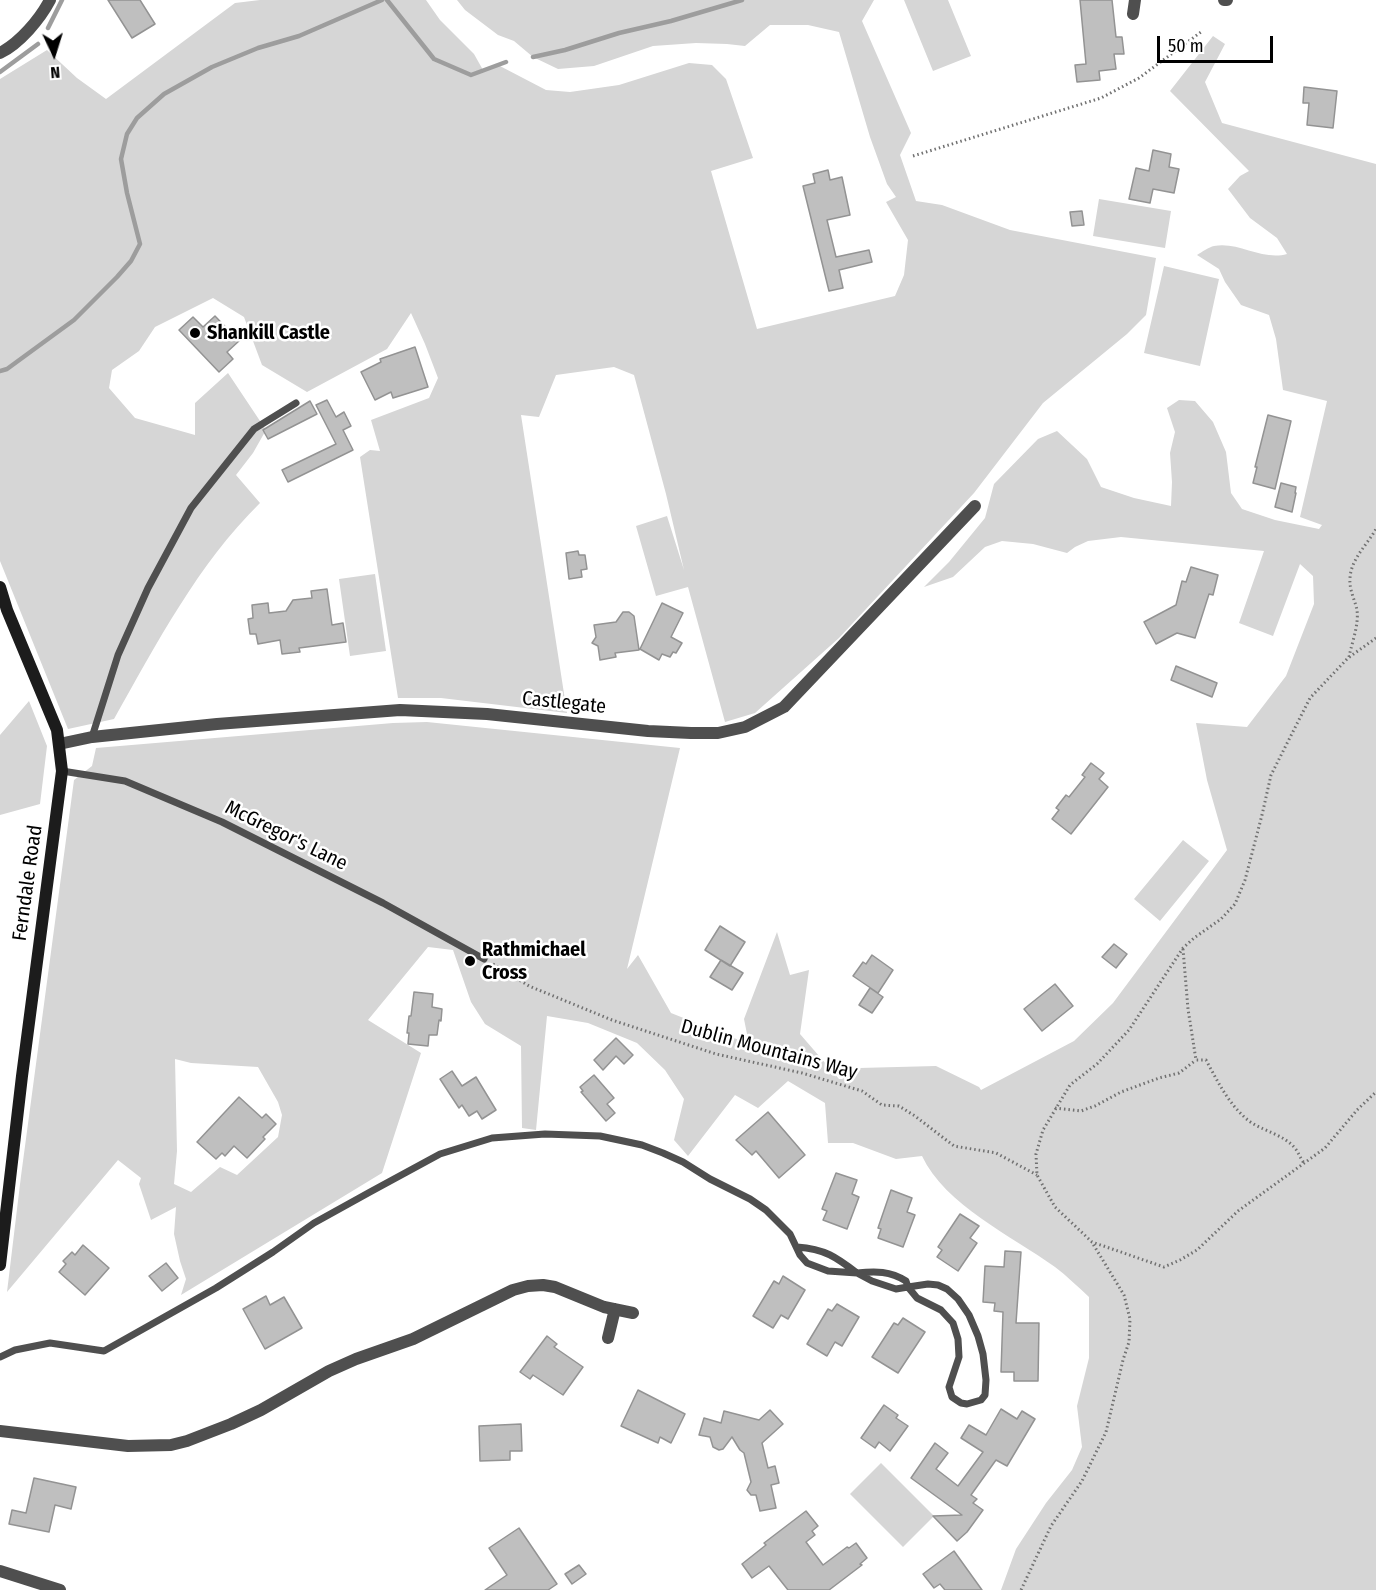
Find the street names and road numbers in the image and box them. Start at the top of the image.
street label: Castlegate [521,687,607,719]
street label: McGregor's Lane [221,796,351,876]
street label: Ferndale Road [8,823,48,943]
street label: Dublin Mountains Way [678,1015,860,1085]

